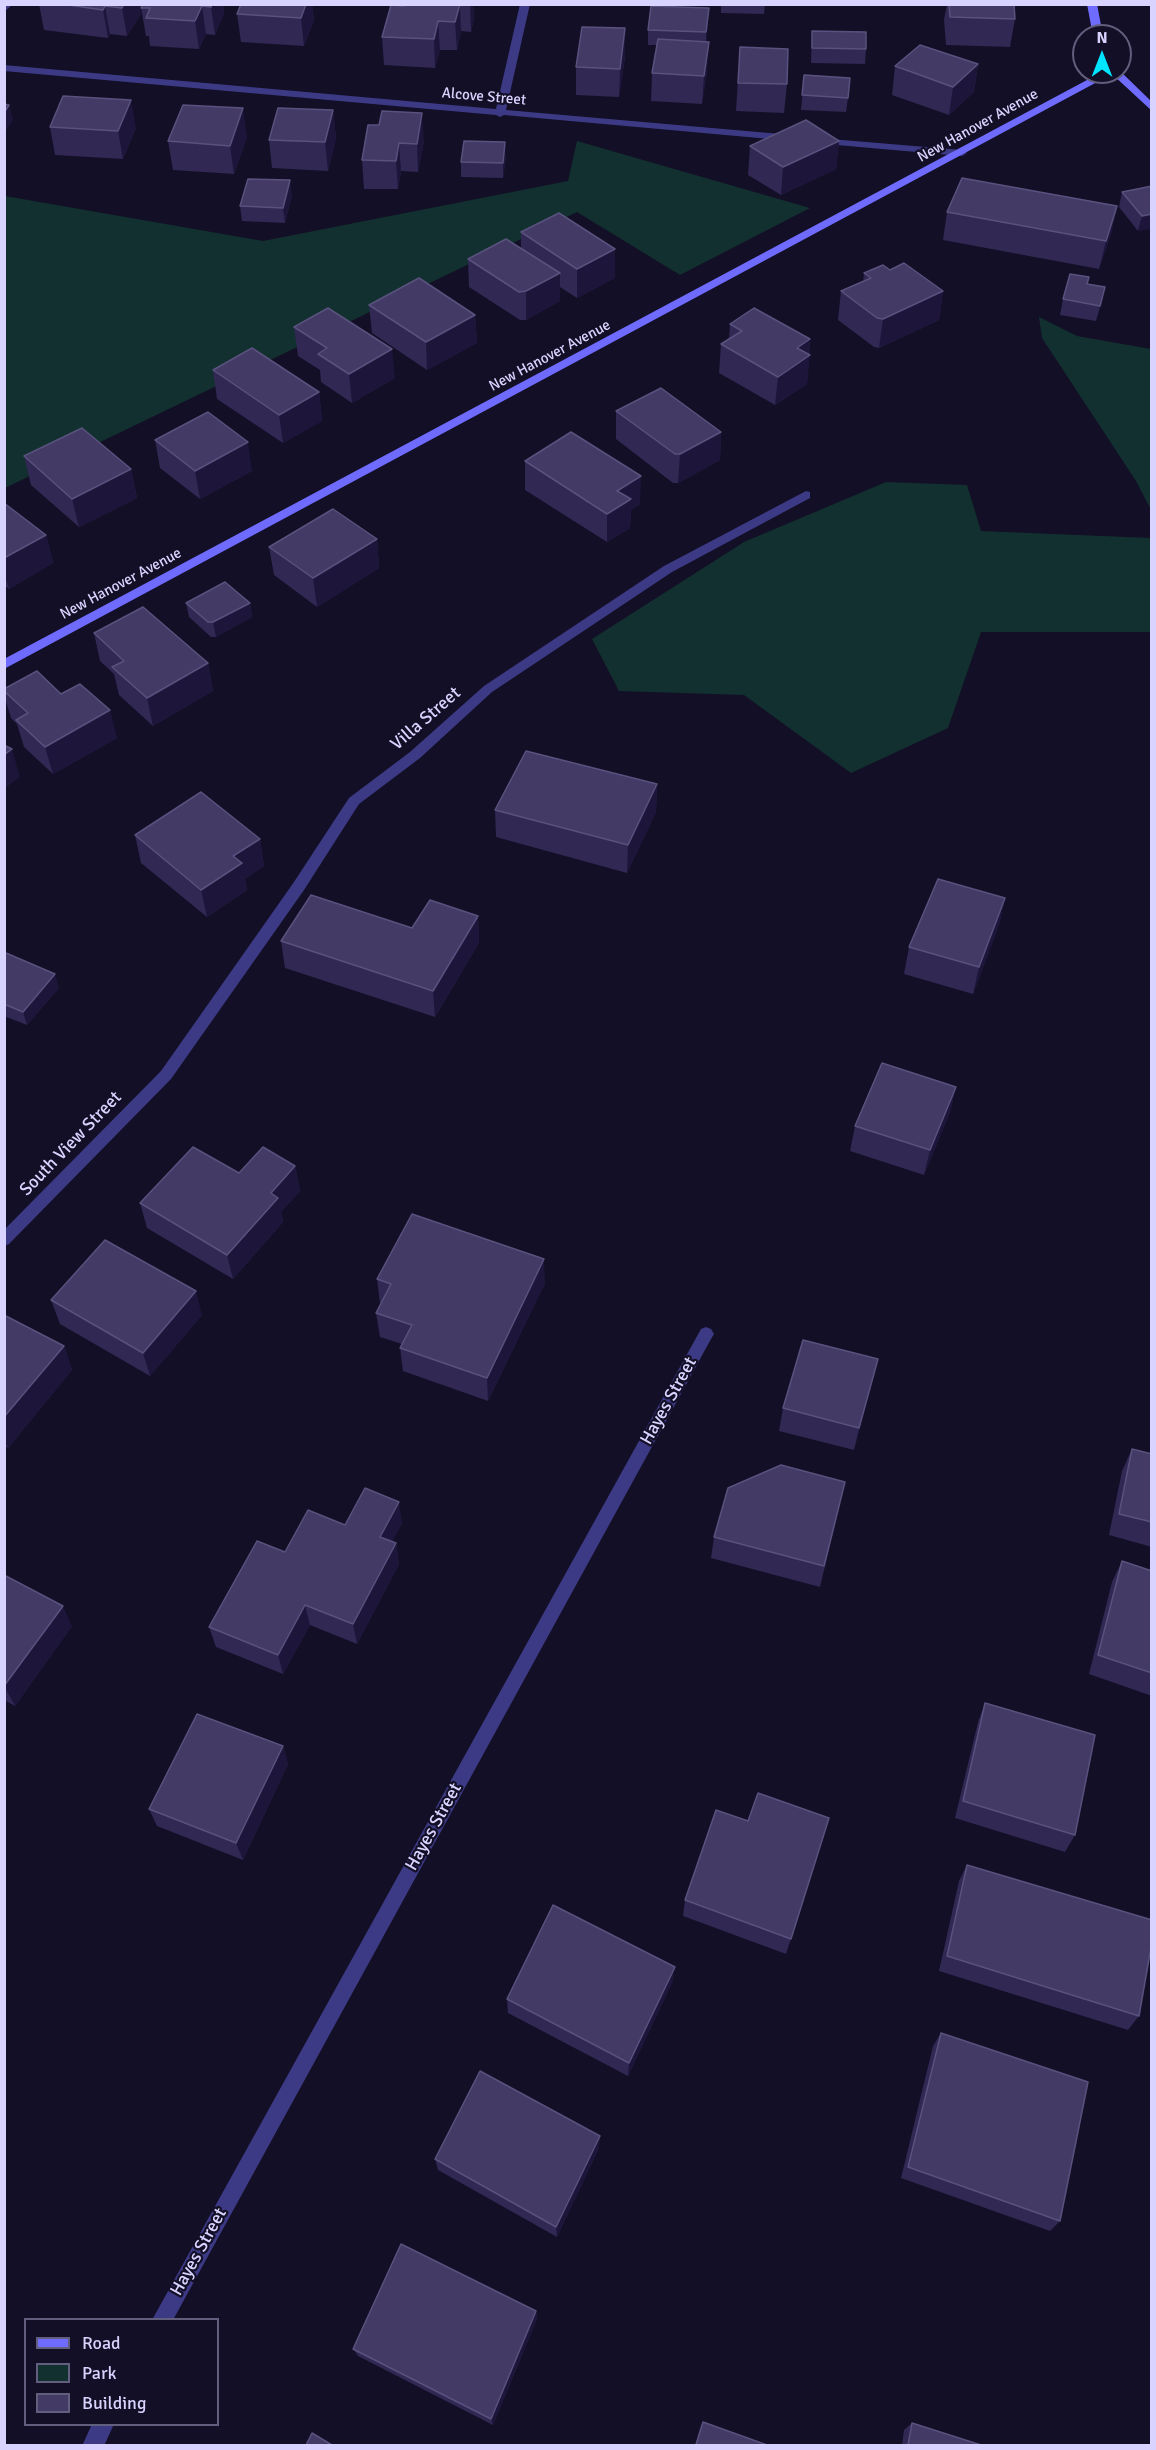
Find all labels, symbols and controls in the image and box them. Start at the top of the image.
north arrow [1072,24,1132,84]
text: N [1096,28,1108,48]
street label: Alcove Street [441,84,527,110]
street label: New Hanover Avenue [915,85,1041,167]
street label: New Hanover Avenue [486,316,614,396]
street label: New Hanover Avenue [57,544,185,624]
street label: Villa Street [387,683,465,755]
street label: South View Street [16,1087,126,1201]
street label: Hayes Street [636,1353,702,1449]
street label: Hayes Street [401,1779,467,1875]
street label: Hayes Street [166,2204,232,2300]
legend [24,2318,219,2426]
text: Road [82,2332,121,2354]
text: Park [82,2362,117,2384]
text: Building [82,2392,146,2414]

